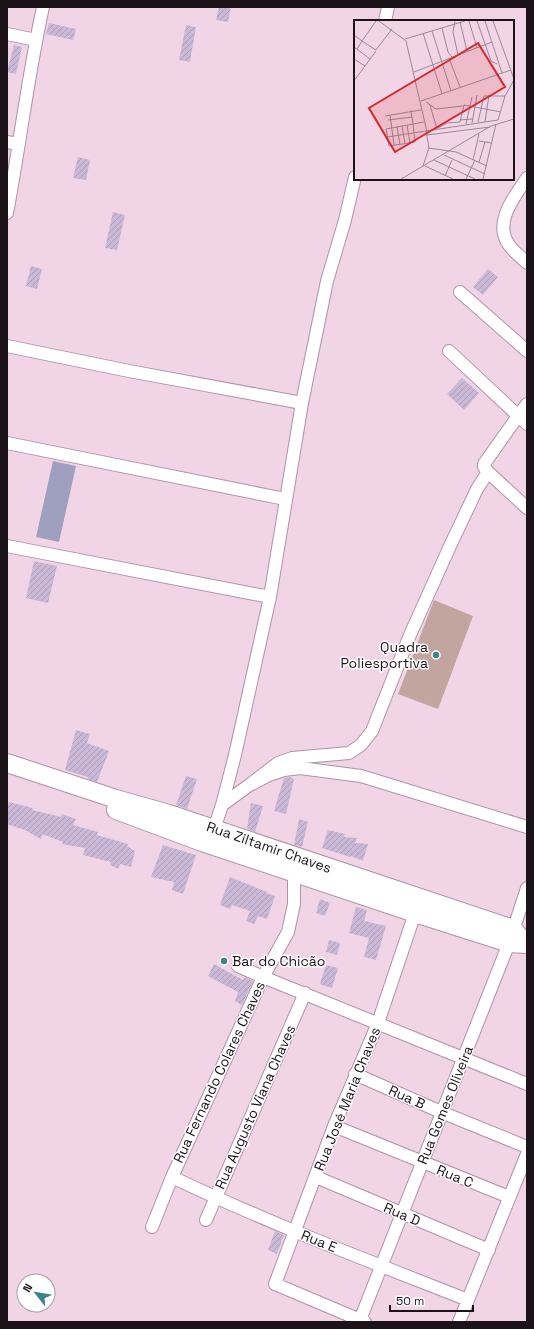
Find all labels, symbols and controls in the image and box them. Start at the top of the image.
inset map [354,20,514,180]
place label: Quadra Poliesportiva [340,638,428,672]
marker: Quadra Poliesportiva [431,650,441,660]
street label: Rua Ziltamir Chaves [204,817,334,877]
place label: Bar do Chicão [232,952,325,970]
marker: Bar do Chicão [219,956,229,966]
street label: Rua Fernando Colares Chaves [169,978,269,1166]
street label: Rua Augusto Viana Chaves [211,1022,299,1192]
street label: Rua José Maria Chaves [310,1024,384,1174]
street label: Rua Gomes Oliveira [413,1043,477,1167]
street label: Rua B [386,1081,428,1113]
street label: Rua C [434,1161,476,1191]
street label: Rua D [381,1198,423,1230]
street label: Rua E [299,1226,340,1256]
north arrow [16,1273,56,1313]
text: N [20,1281,35,1295]
scale bar [390,1287,473,1313]
text: 50 m [396,1293,424,1309]

